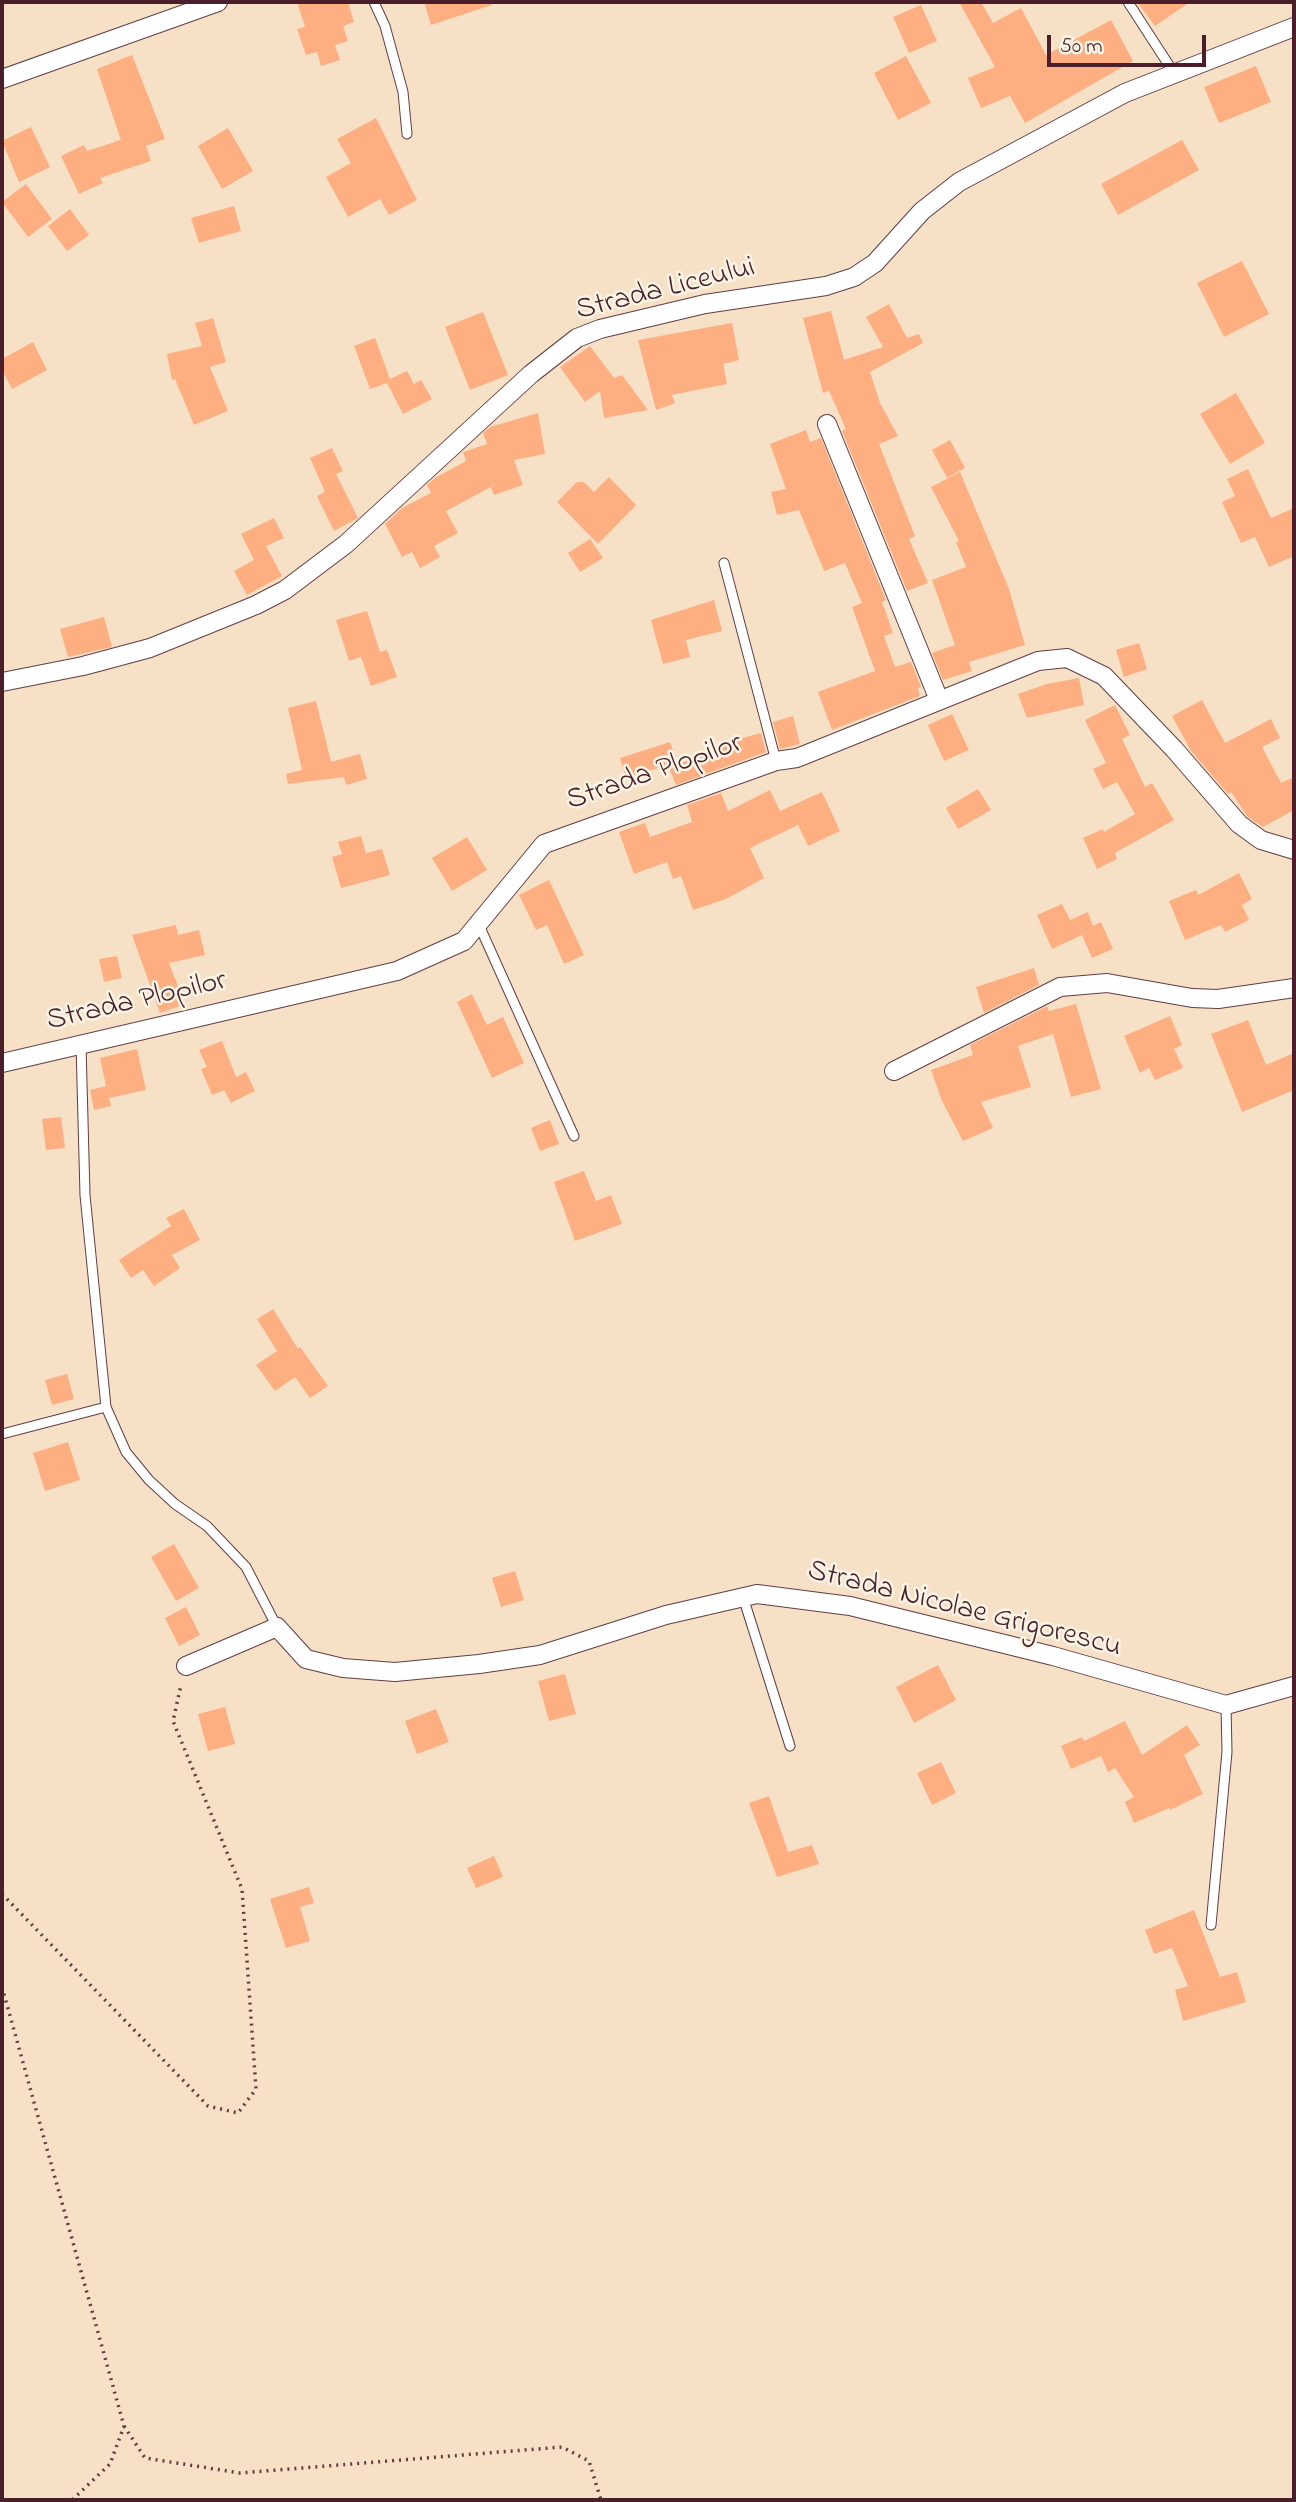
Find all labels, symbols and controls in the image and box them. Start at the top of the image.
scale bar [1051,21,1210,65]
text: 50 m [1060,32,1103,62]
street label: Strada Liceului [573,251,759,331]
street label: Strada Plopilor [562,727,748,821]
street label: Strada Plopilor [44,965,230,1041]
street label: Strada Nicolae Grigorescu [803,1555,1125,1667]

